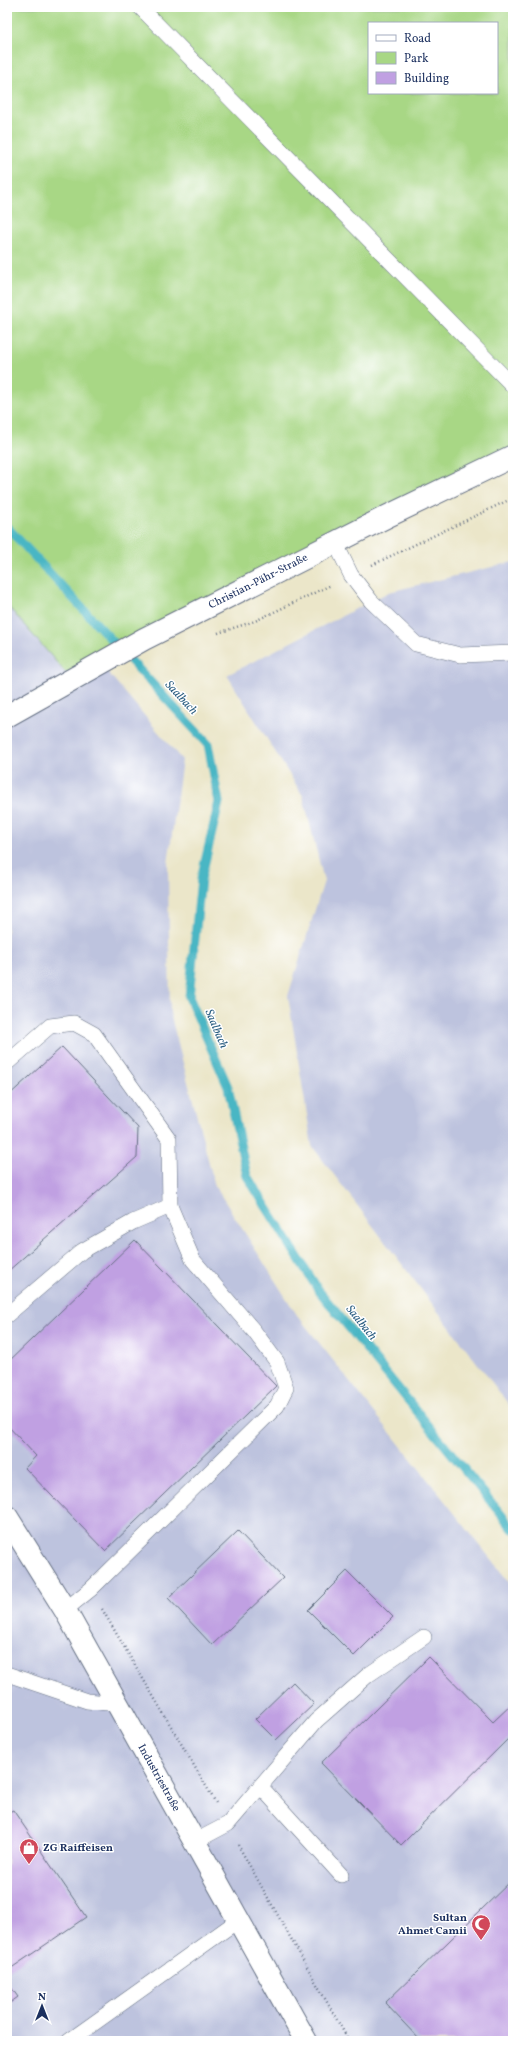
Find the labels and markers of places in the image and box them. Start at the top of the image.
shop icon: ZG Raiffeisen [18,1837,40,1865]
place label: ZG Raiffeisen [43,1841,113,1856]
place label: Sultan Ahmet Camii [398,1911,467,1939]
mosque icon: Sultan Ahmet Camii [470,1913,492,1941]

